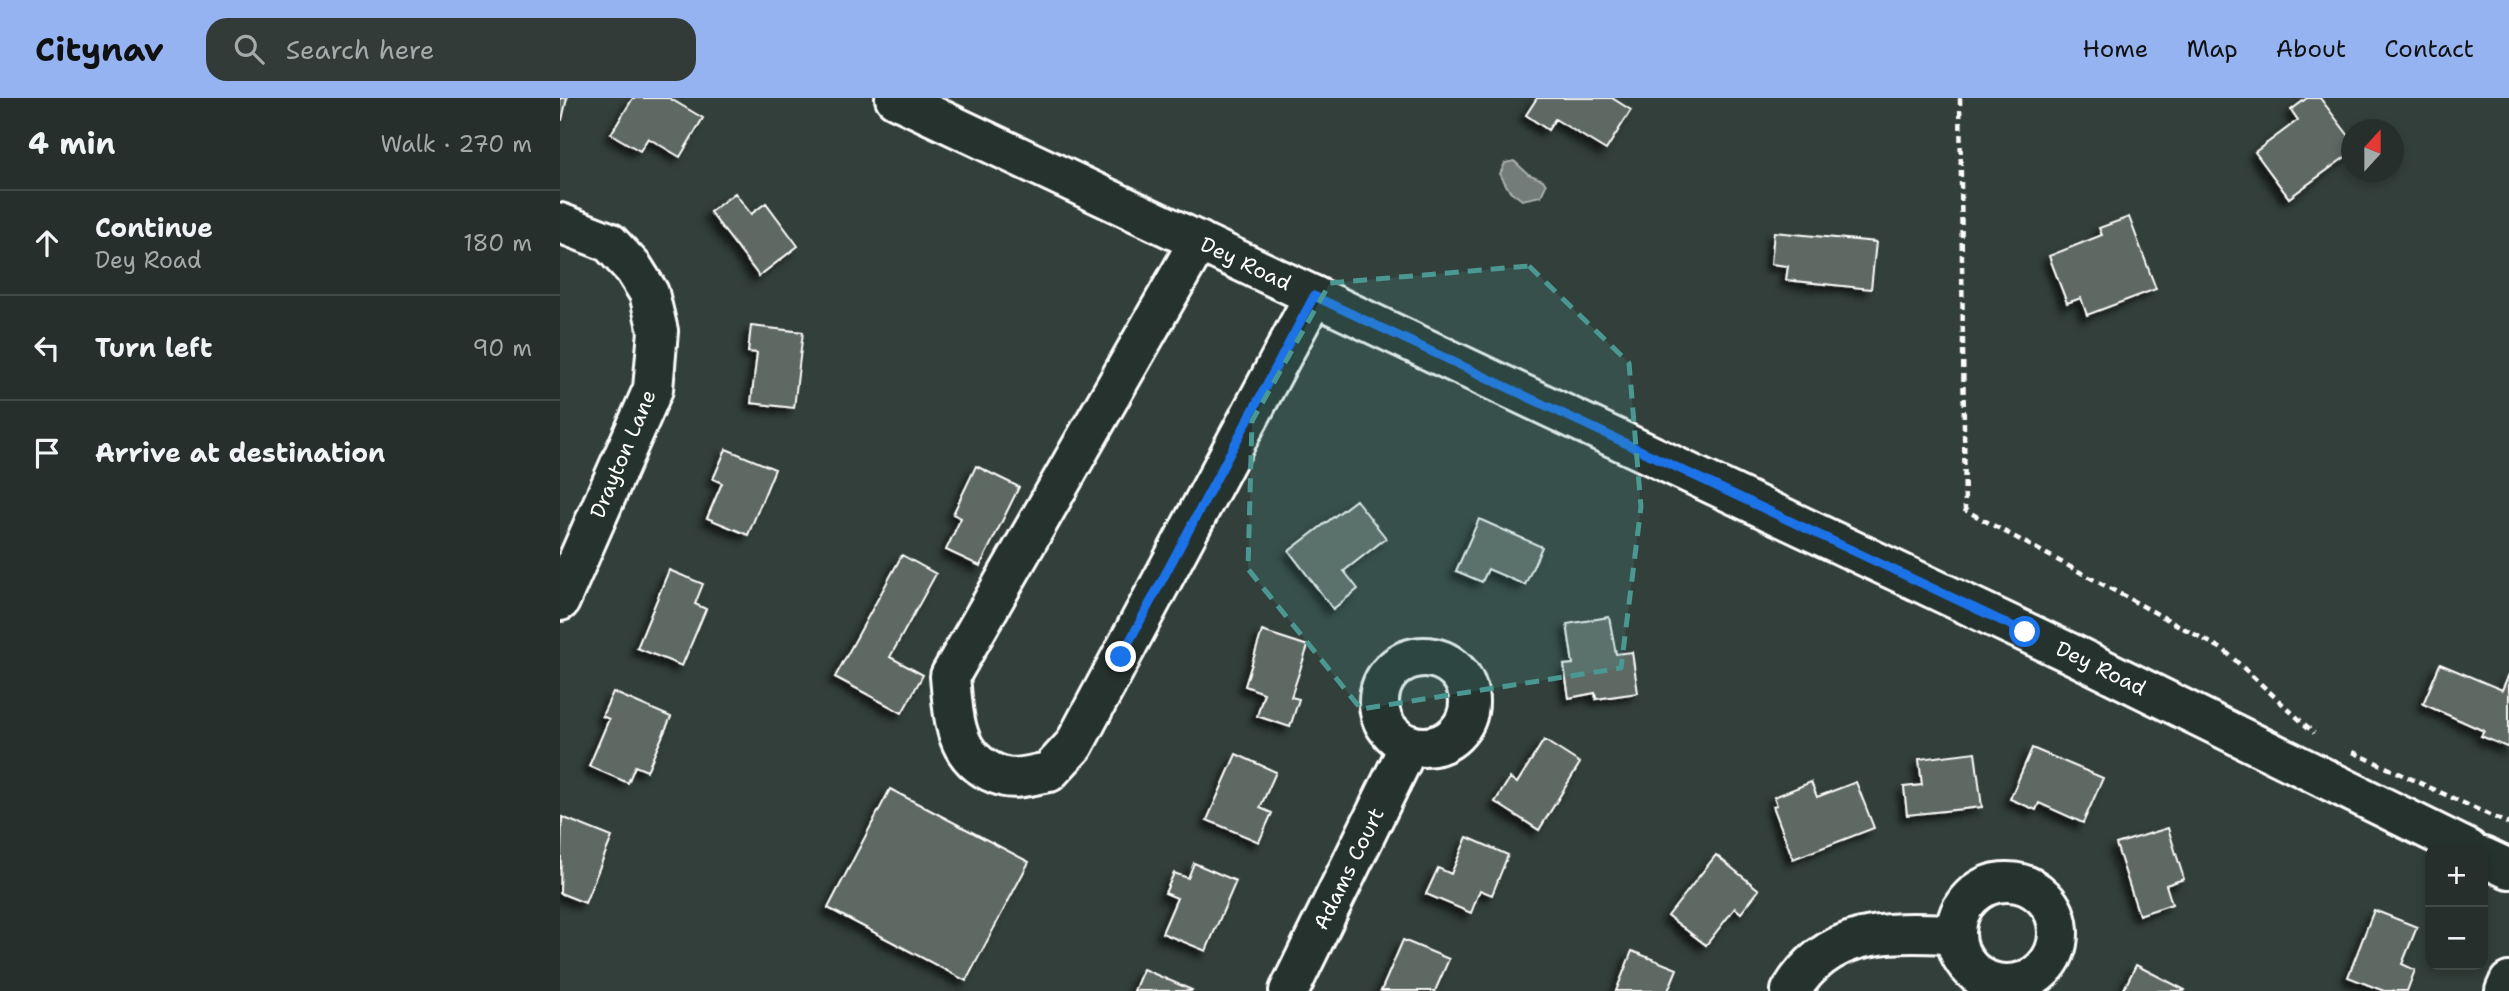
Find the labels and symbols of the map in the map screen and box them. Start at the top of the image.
north arrow [2341,119,2404,182]
street label: Dey Road [1196,230,1296,297]
street label: Drayton Lane [583,385,663,523]
route start [2009,616,2040,647]
street label: Dey Road [2051,634,2151,702]
route end [1105,641,1136,672]
street label: Adams Court [1307,803,1391,935]

